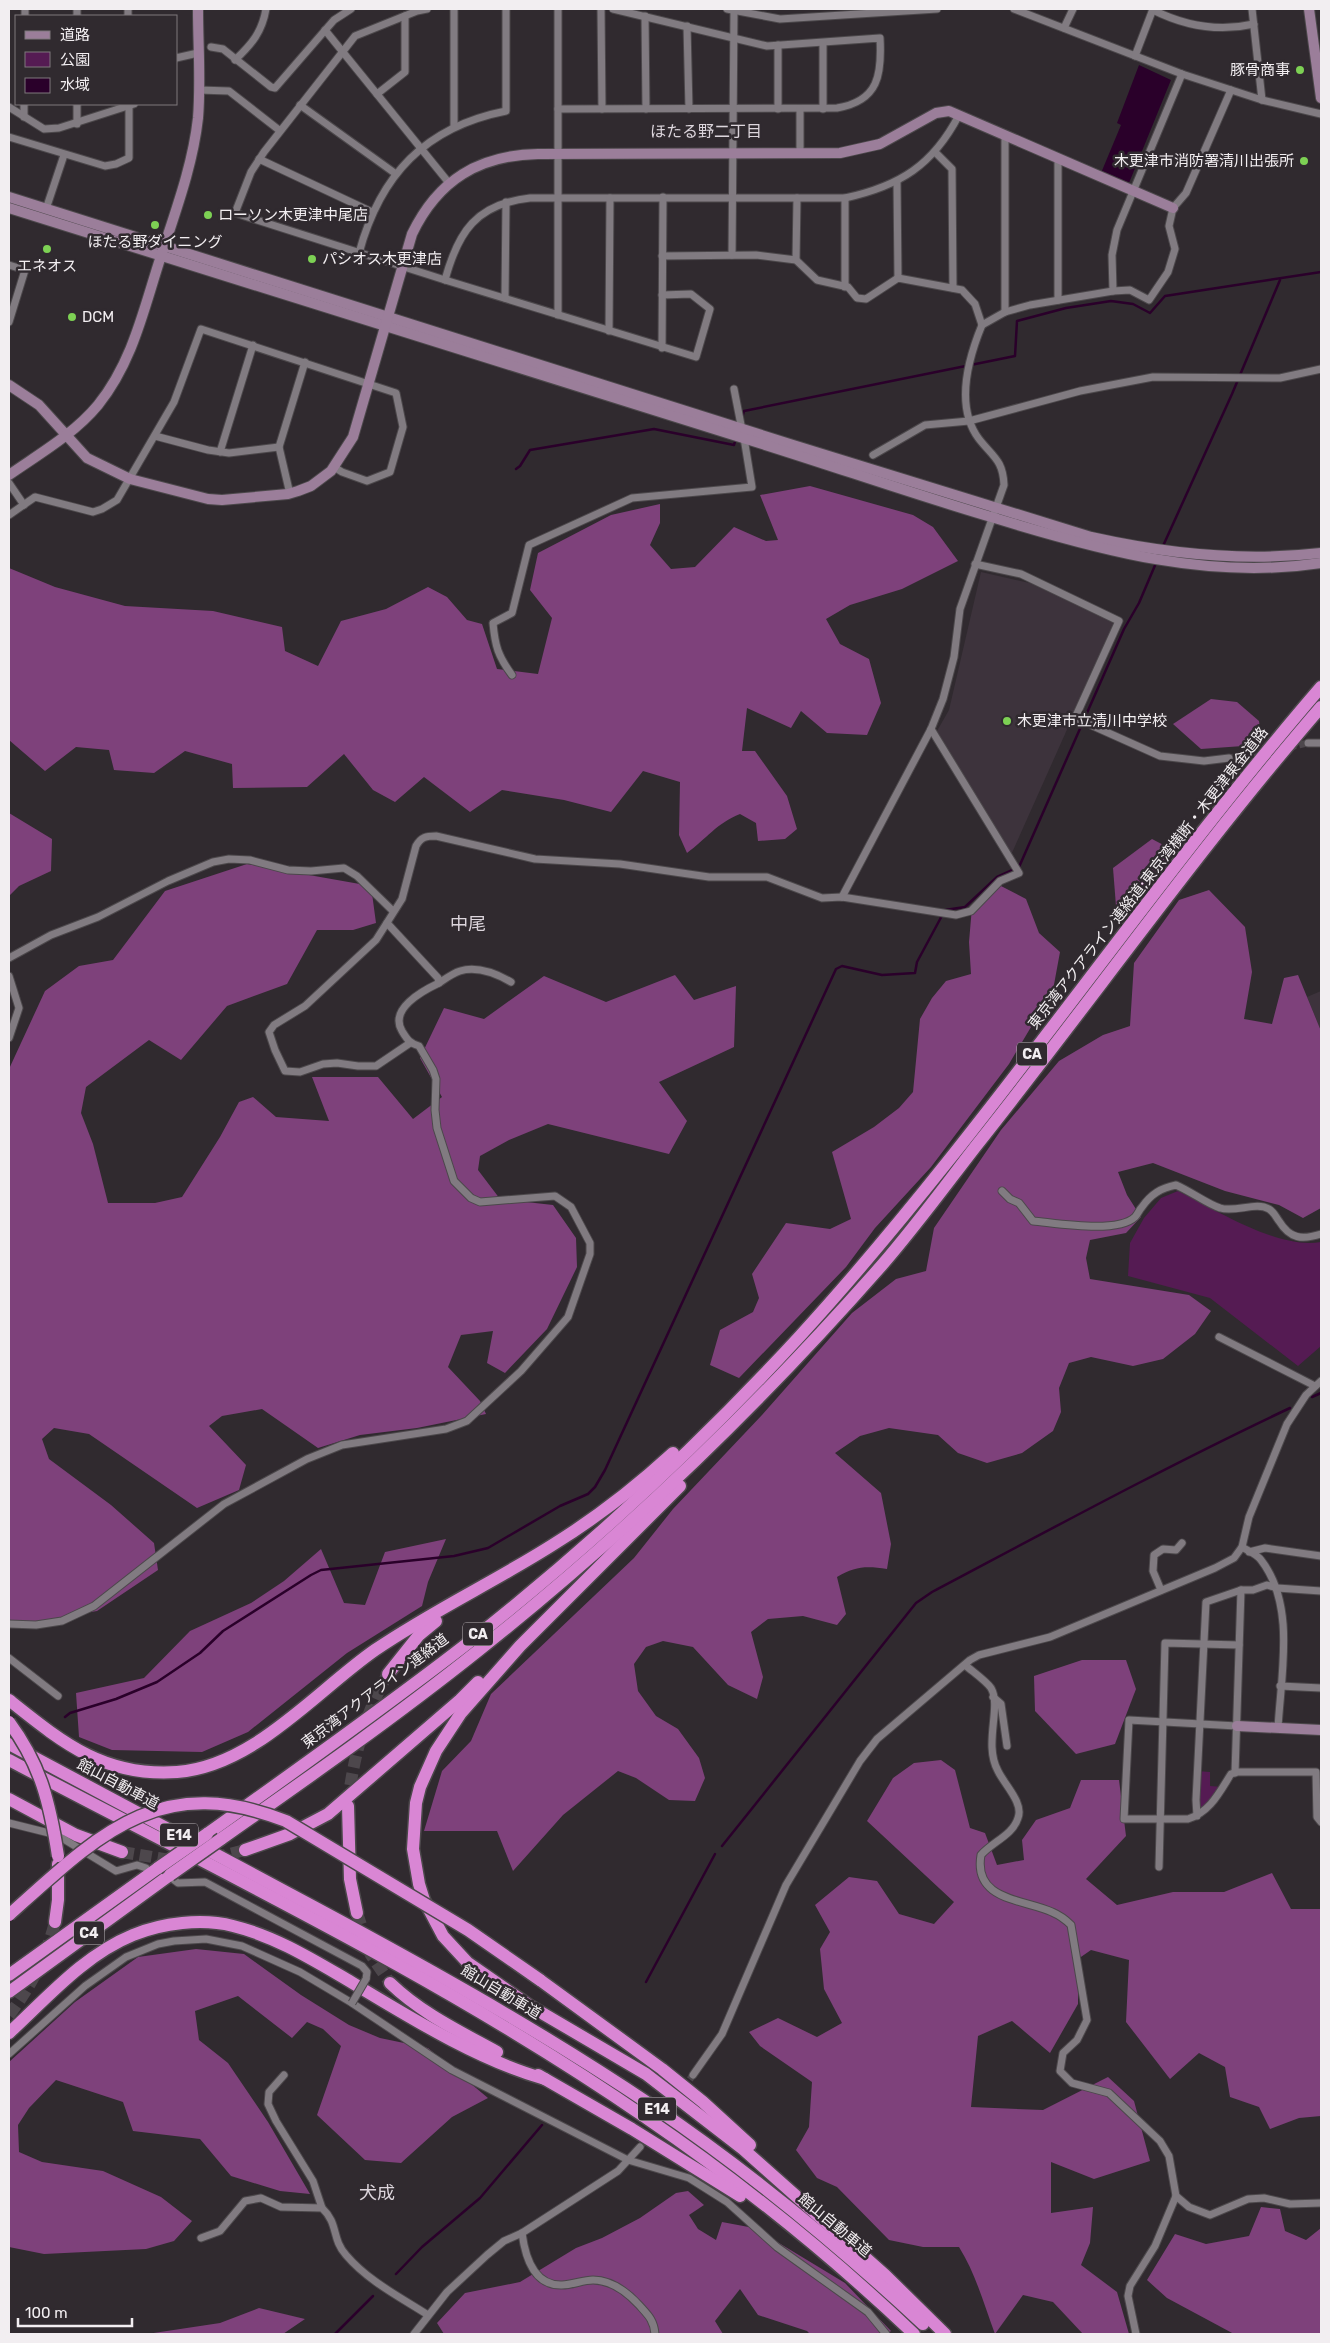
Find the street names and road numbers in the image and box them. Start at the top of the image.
street label: 東京湾アクアライン連絡道;東京湾横断・木更津東金道路 [1024,723,1272,1033]
road number: CA [1017,1042,1047,1066]
road number: CA [463,1622,493,1646]
street label: 東京湾アクアライン連絡道 [298,1630,452,1752]
street label: 館山自動車道 [74,1755,162,1813]
road number: E14 [160,1824,198,1846]
road number: C4 [74,1922,104,1945]
street label: 館山自動車道 [458,1961,544,2023]
road number: E14 [638,2098,676,2120]
street label: 館山自動車道 [795,2189,875,2261]

